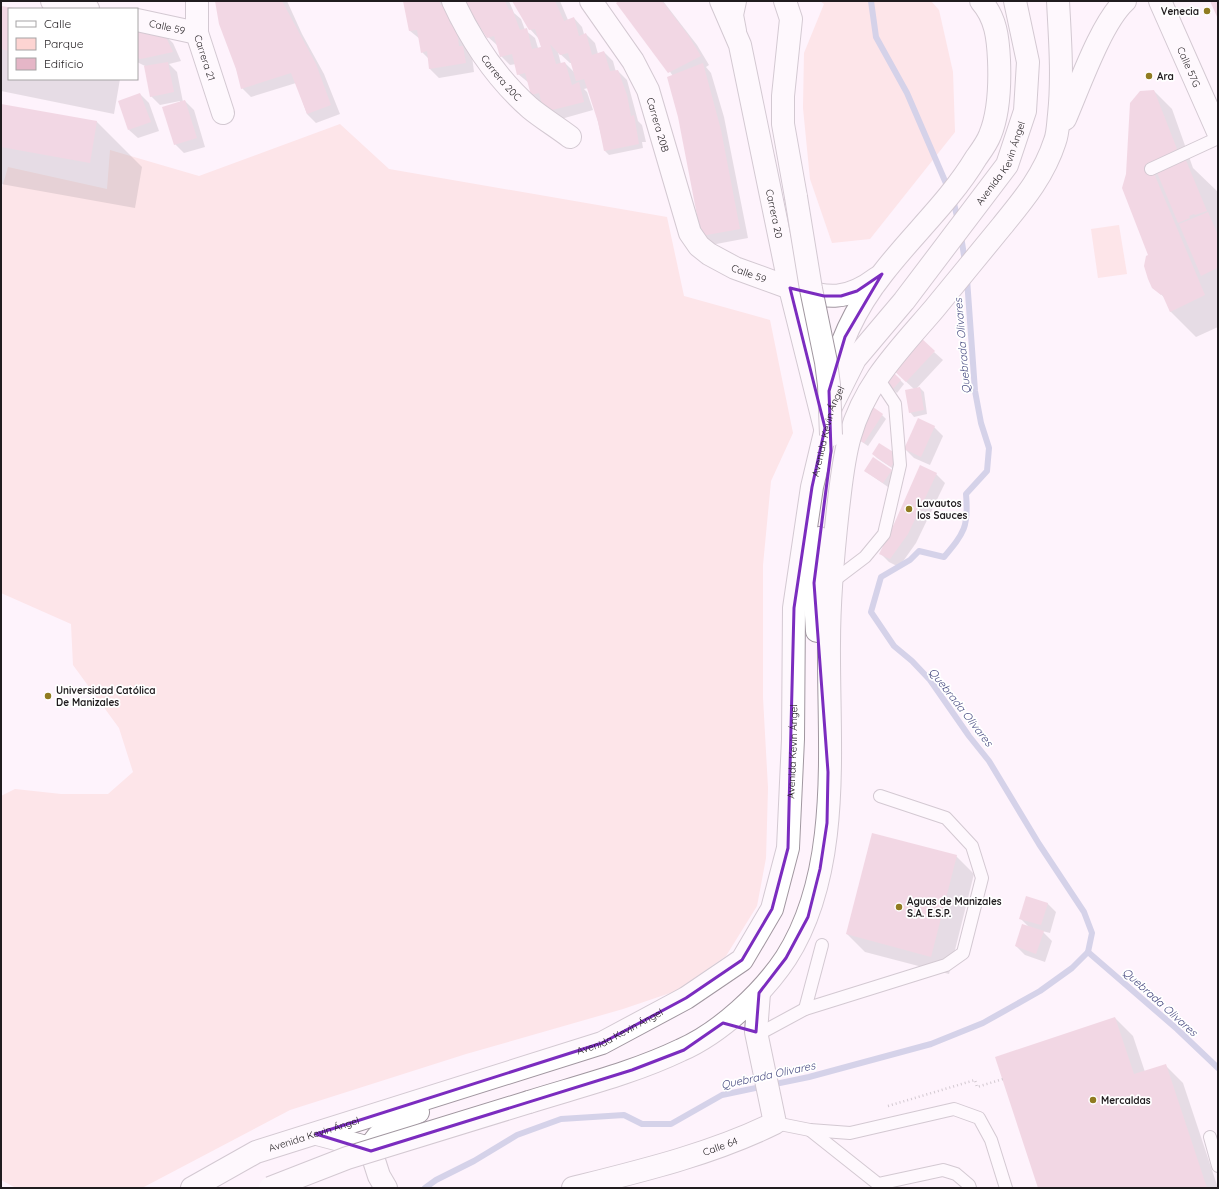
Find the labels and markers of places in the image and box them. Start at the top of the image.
place label: Venecia [1161,5,1199,18]
marker: Venecia [1202,6,1212,16]
place label: Ara [1157,70,1174,83]
marker: Ara [1144,71,1154,81]
place label: Lavautos los Sauces [917,497,968,522]
marker: Lavautos los Sauces [904,504,914,514]
place label: Universidad Católica De Manizales [56,684,155,709]
marker: Universidad Católica De Manizales [43,691,53,701]
place label: Aguas de Manizales S.A. E.S.P. [907,895,1002,920]
marker: Aguas de Manizales S.A. E.S.P. [894,902,904,912]
place label: Mercaldas [1101,1094,1151,1107]
marker: Mercaldas [1088,1095,1098,1105]

